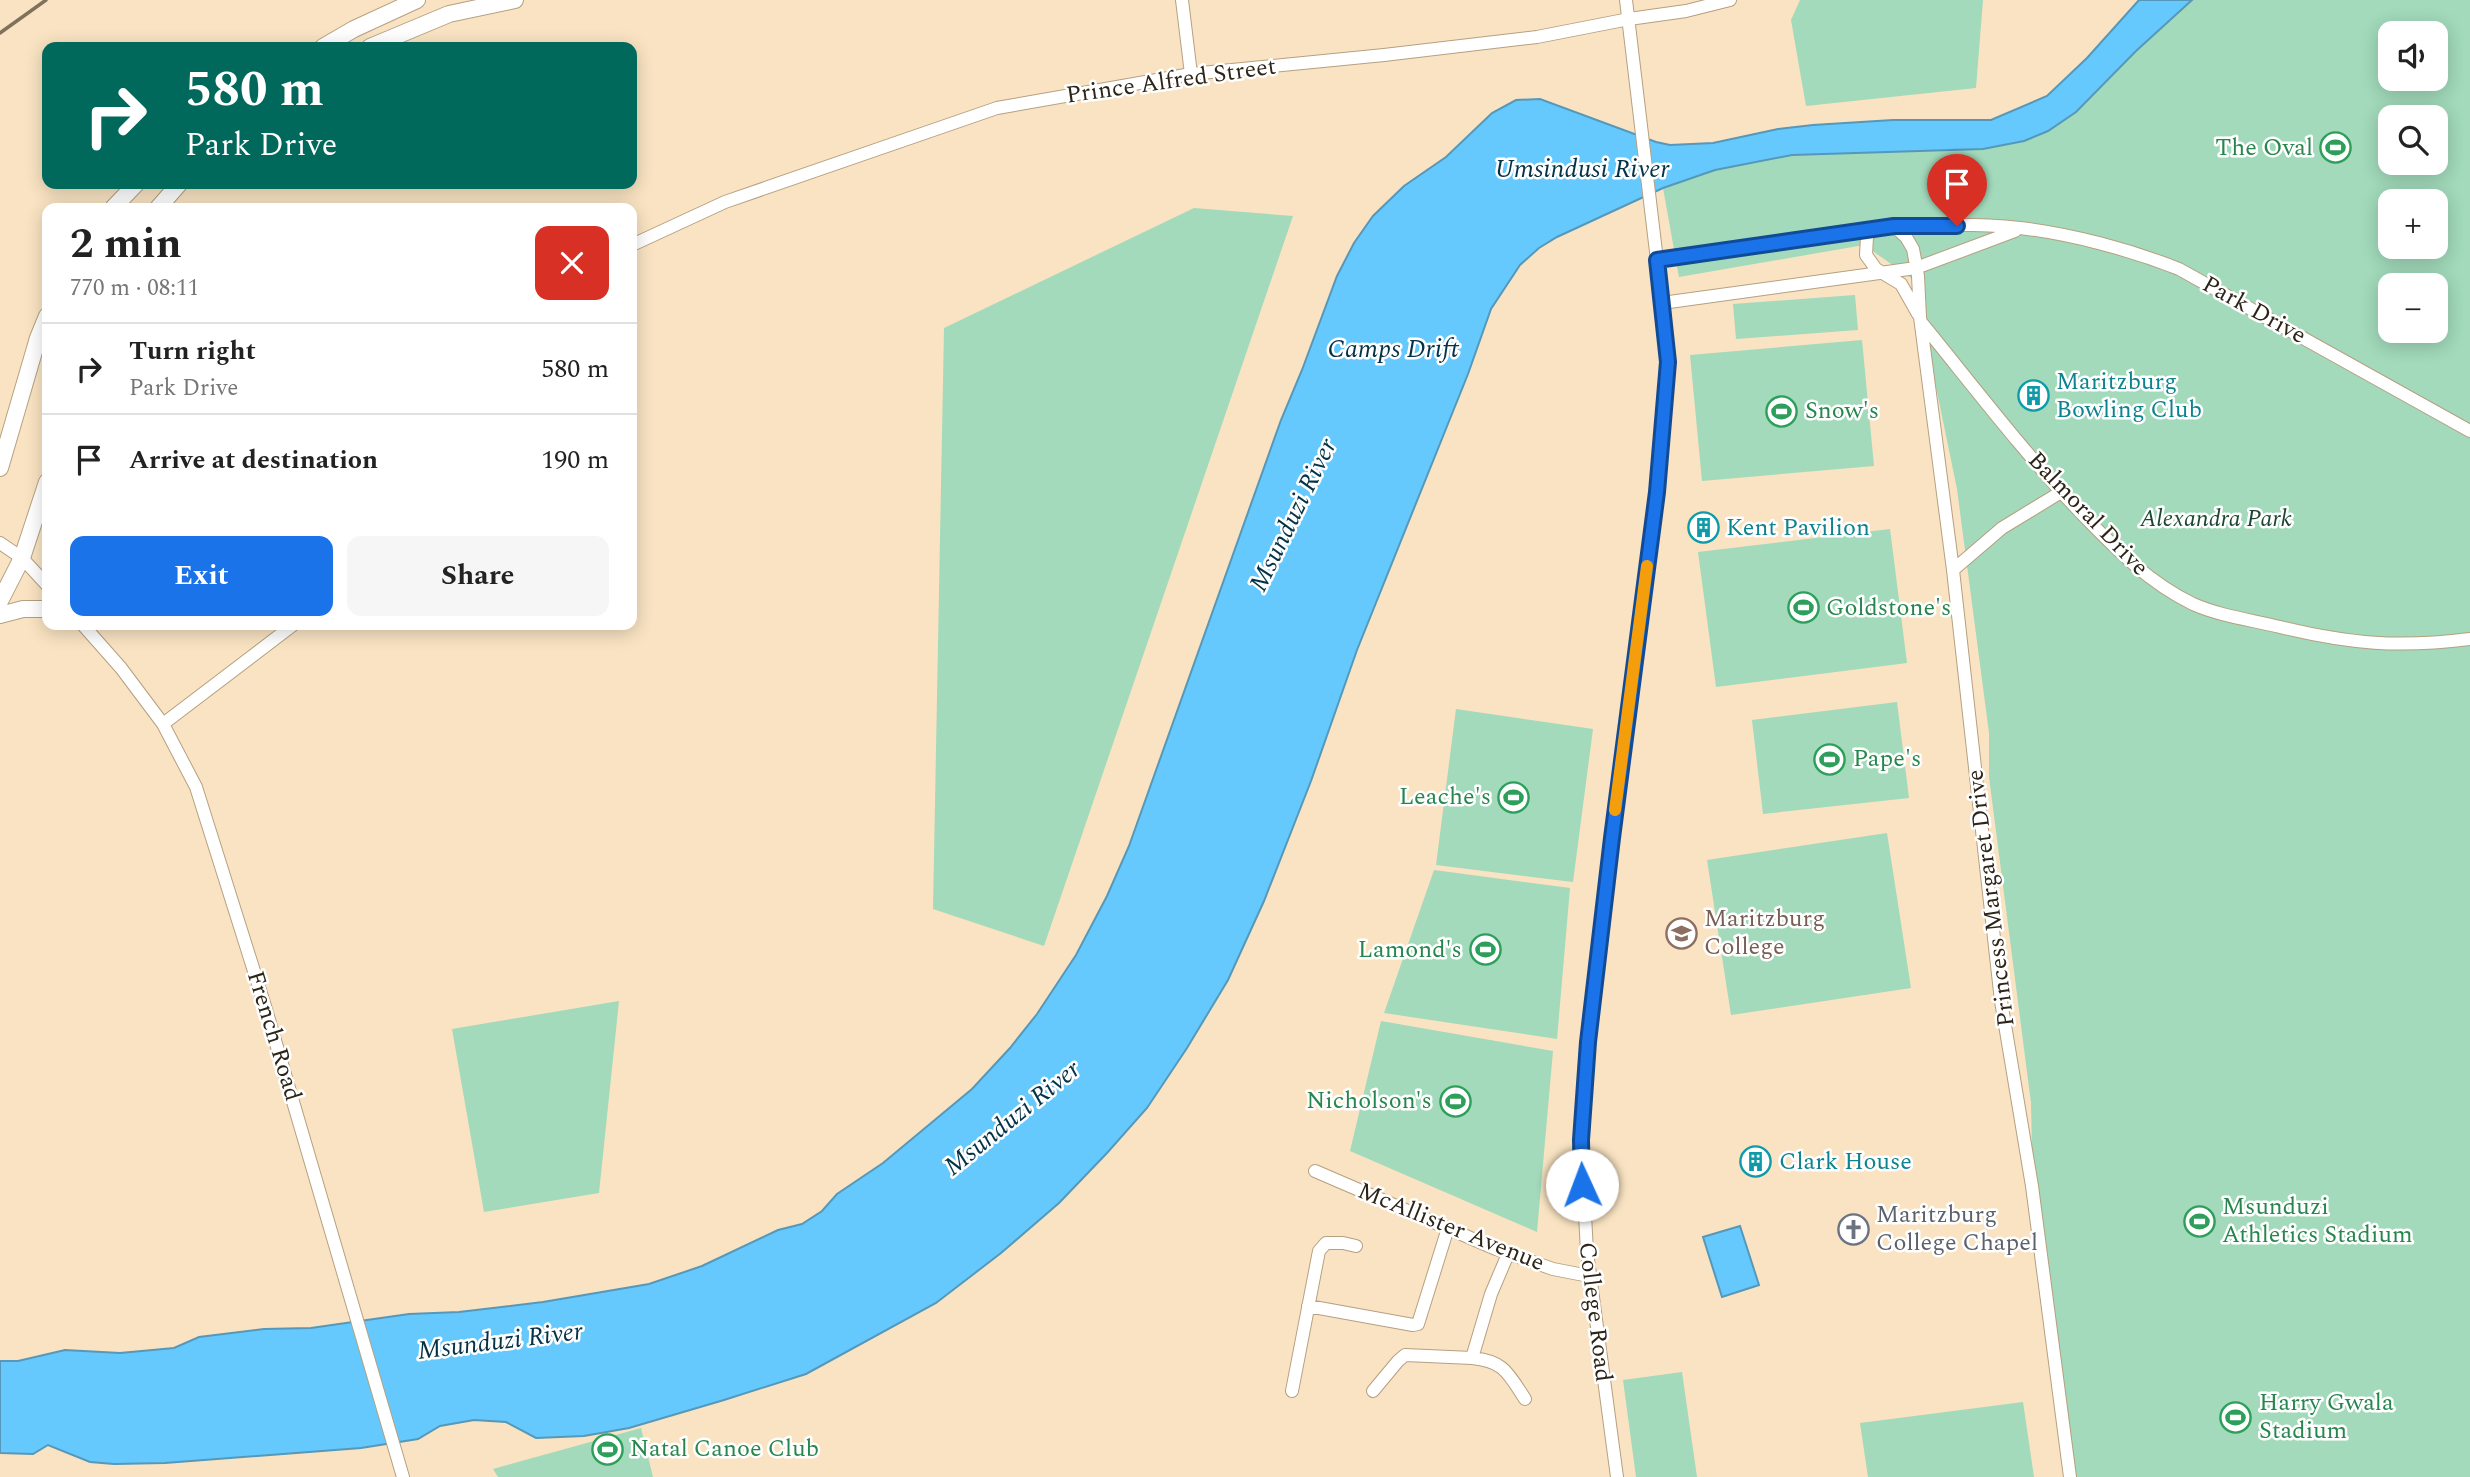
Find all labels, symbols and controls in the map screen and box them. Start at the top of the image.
map controls [2378,21,2448,343]
button: sound [2378,21,2448,91]
street label: Prince Alfred Street [1064,48,1278,114]
text: 580 m [185,53,324,128]
icon: right [70,70,161,161]
button: search [2378,105,2448,175]
text: Park Drive [185,121,337,170]
place label: The Oval [2215,130,2313,166]
sports icon: The Oval [2319,131,2353,165]
water label: Umsindusi River [1494,149,1671,189]
pin [1927,154,1987,226]
icon: arrive [1938,165,1976,203]
button: + [2378,189,2448,259]
text: 2 min [70,213,182,276]
button: close [535,226,609,300]
street label: Park Drive [2195,267,2313,353]
text: 770 m · 08:11 [70,271,199,306]
button: − [2378,273,2448,343]
water label: Camps Drift [1327,329,1459,369]
text: Turn right [129,331,256,371]
text: 580 m [541,349,609,389]
icon: right [70,350,108,388]
place label: Maritzburg Bowling Club [2056,364,2202,428]
text: Park Drive [129,371,239,406]
building icon: Maritzburg Bowling Club [2016,379,2050,413]
place label: Snow's [1805,393,1879,429]
sports icon: Snow's [1765,394,1799,428]
water label: Msunduzi River [1239,431,1348,599]
text: Arrive at destination [129,440,378,480]
text: 190 m [541,440,609,480]
icon: arrive [70,441,108,479]
street label: Balmoral Drive [2019,443,2157,585]
park label: Alexandra Park [2139,501,2292,537]
place label: Kent Pavilion [1726,510,1870,546]
building icon: Kent Pavilion [1686,511,1720,545]
button: Exit [70,536,333,616]
button: Share [347,536,609,616]
place label: Goldstone's [1826,590,1951,626]
sports icon: Goldstone's [1786,591,1820,625]
place label: Pape's [1853,741,1921,777]
sports icon: Pape's [1813,742,1847,776]
street label: Princess Margaret Drive [1957,767,2025,1029]
place label: Leache's [1399,779,1491,815]
sports icon: Leache's [1497,780,1531,814]
place label: Maritzburg College [1704,901,1825,965]
school or university icon: Maritzburg College [1664,916,1698,950]
place label: Lamond's [1358,932,1462,968]
sports icon: Lamond's [1468,933,1502,967]
street label: French Road [237,966,311,1106]
water label: Msunduzi River [935,1049,1090,1186]
place label: Nicholson's [1306,1083,1432,1119]
sports icon: Nicholson's [1438,1084,1472,1118]
place label: Clark House [1779,1144,1912,1180]
building icon: Clark House [1739,1145,1773,1179]
position arrow [1545,1148,1619,1222]
street label: McAllister Avenue [1352,1173,1550,1281]
place label: Msunduzi Athletics Stadium [2222,1189,2413,1253]
place label: Maritzburg College Chapel [1876,1197,2038,1261]
sports icon: Msunduzi Athletics Stadium [2182,1204,2216,1238]
church icon: Maritzburg College Chapel [1836,1212,1870,1246]
street label: College Road [1569,1240,1621,1384]
water label: Msunduzi River [415,1311,586,1371]
place label: Harry Gwala Stadium [2259,1385,2394,1449]
sports icon: Harry Gwala Stadium [2219,1400,2253,1434]
place label: Natal Canoe Club [630,1431,819,1467]
sports icon: Natal Canoe Club [590,1432,624,1466]

